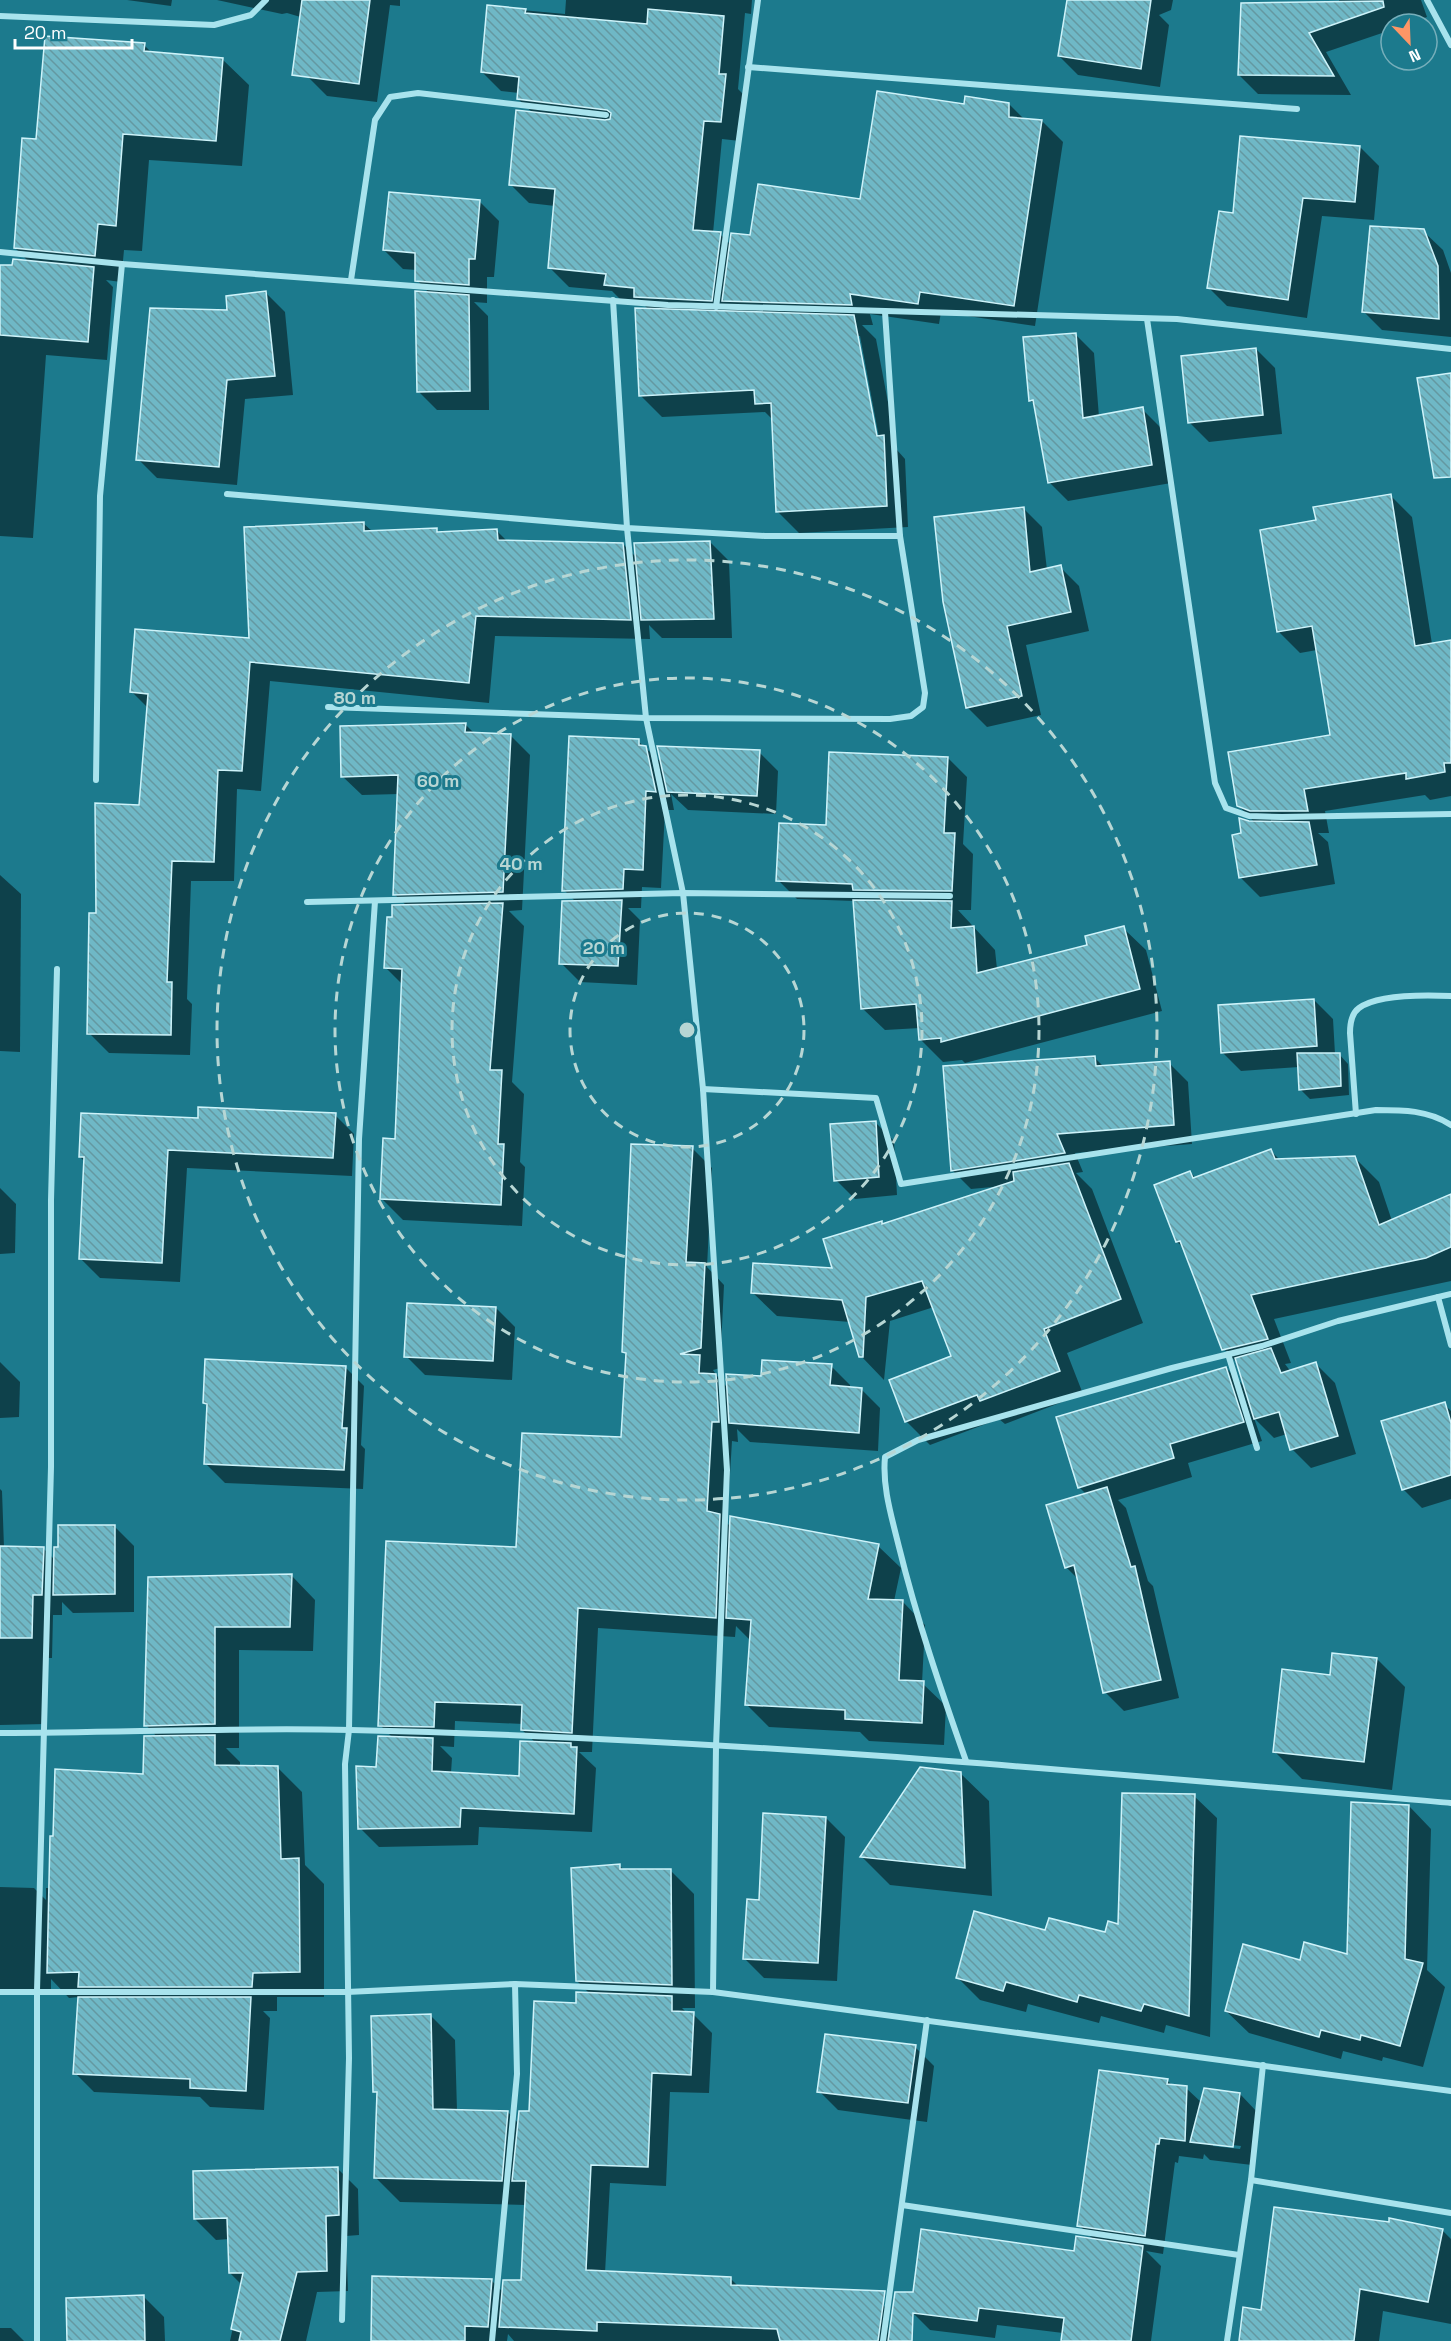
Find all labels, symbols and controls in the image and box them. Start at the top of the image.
scale bar [15,12,132,50]
north arrow [1379,12,1439,72]
text: 20 m [24,21,67,44]
text: N [1406,44,1424,67]
text: 80 m [334,686,376,709]
text: 60 m [417,769,459,792]
text: 40 m [499,852,543,875]
text: 20 m [583,936,625,959]
centre of rings [677,1020,697,1040]

